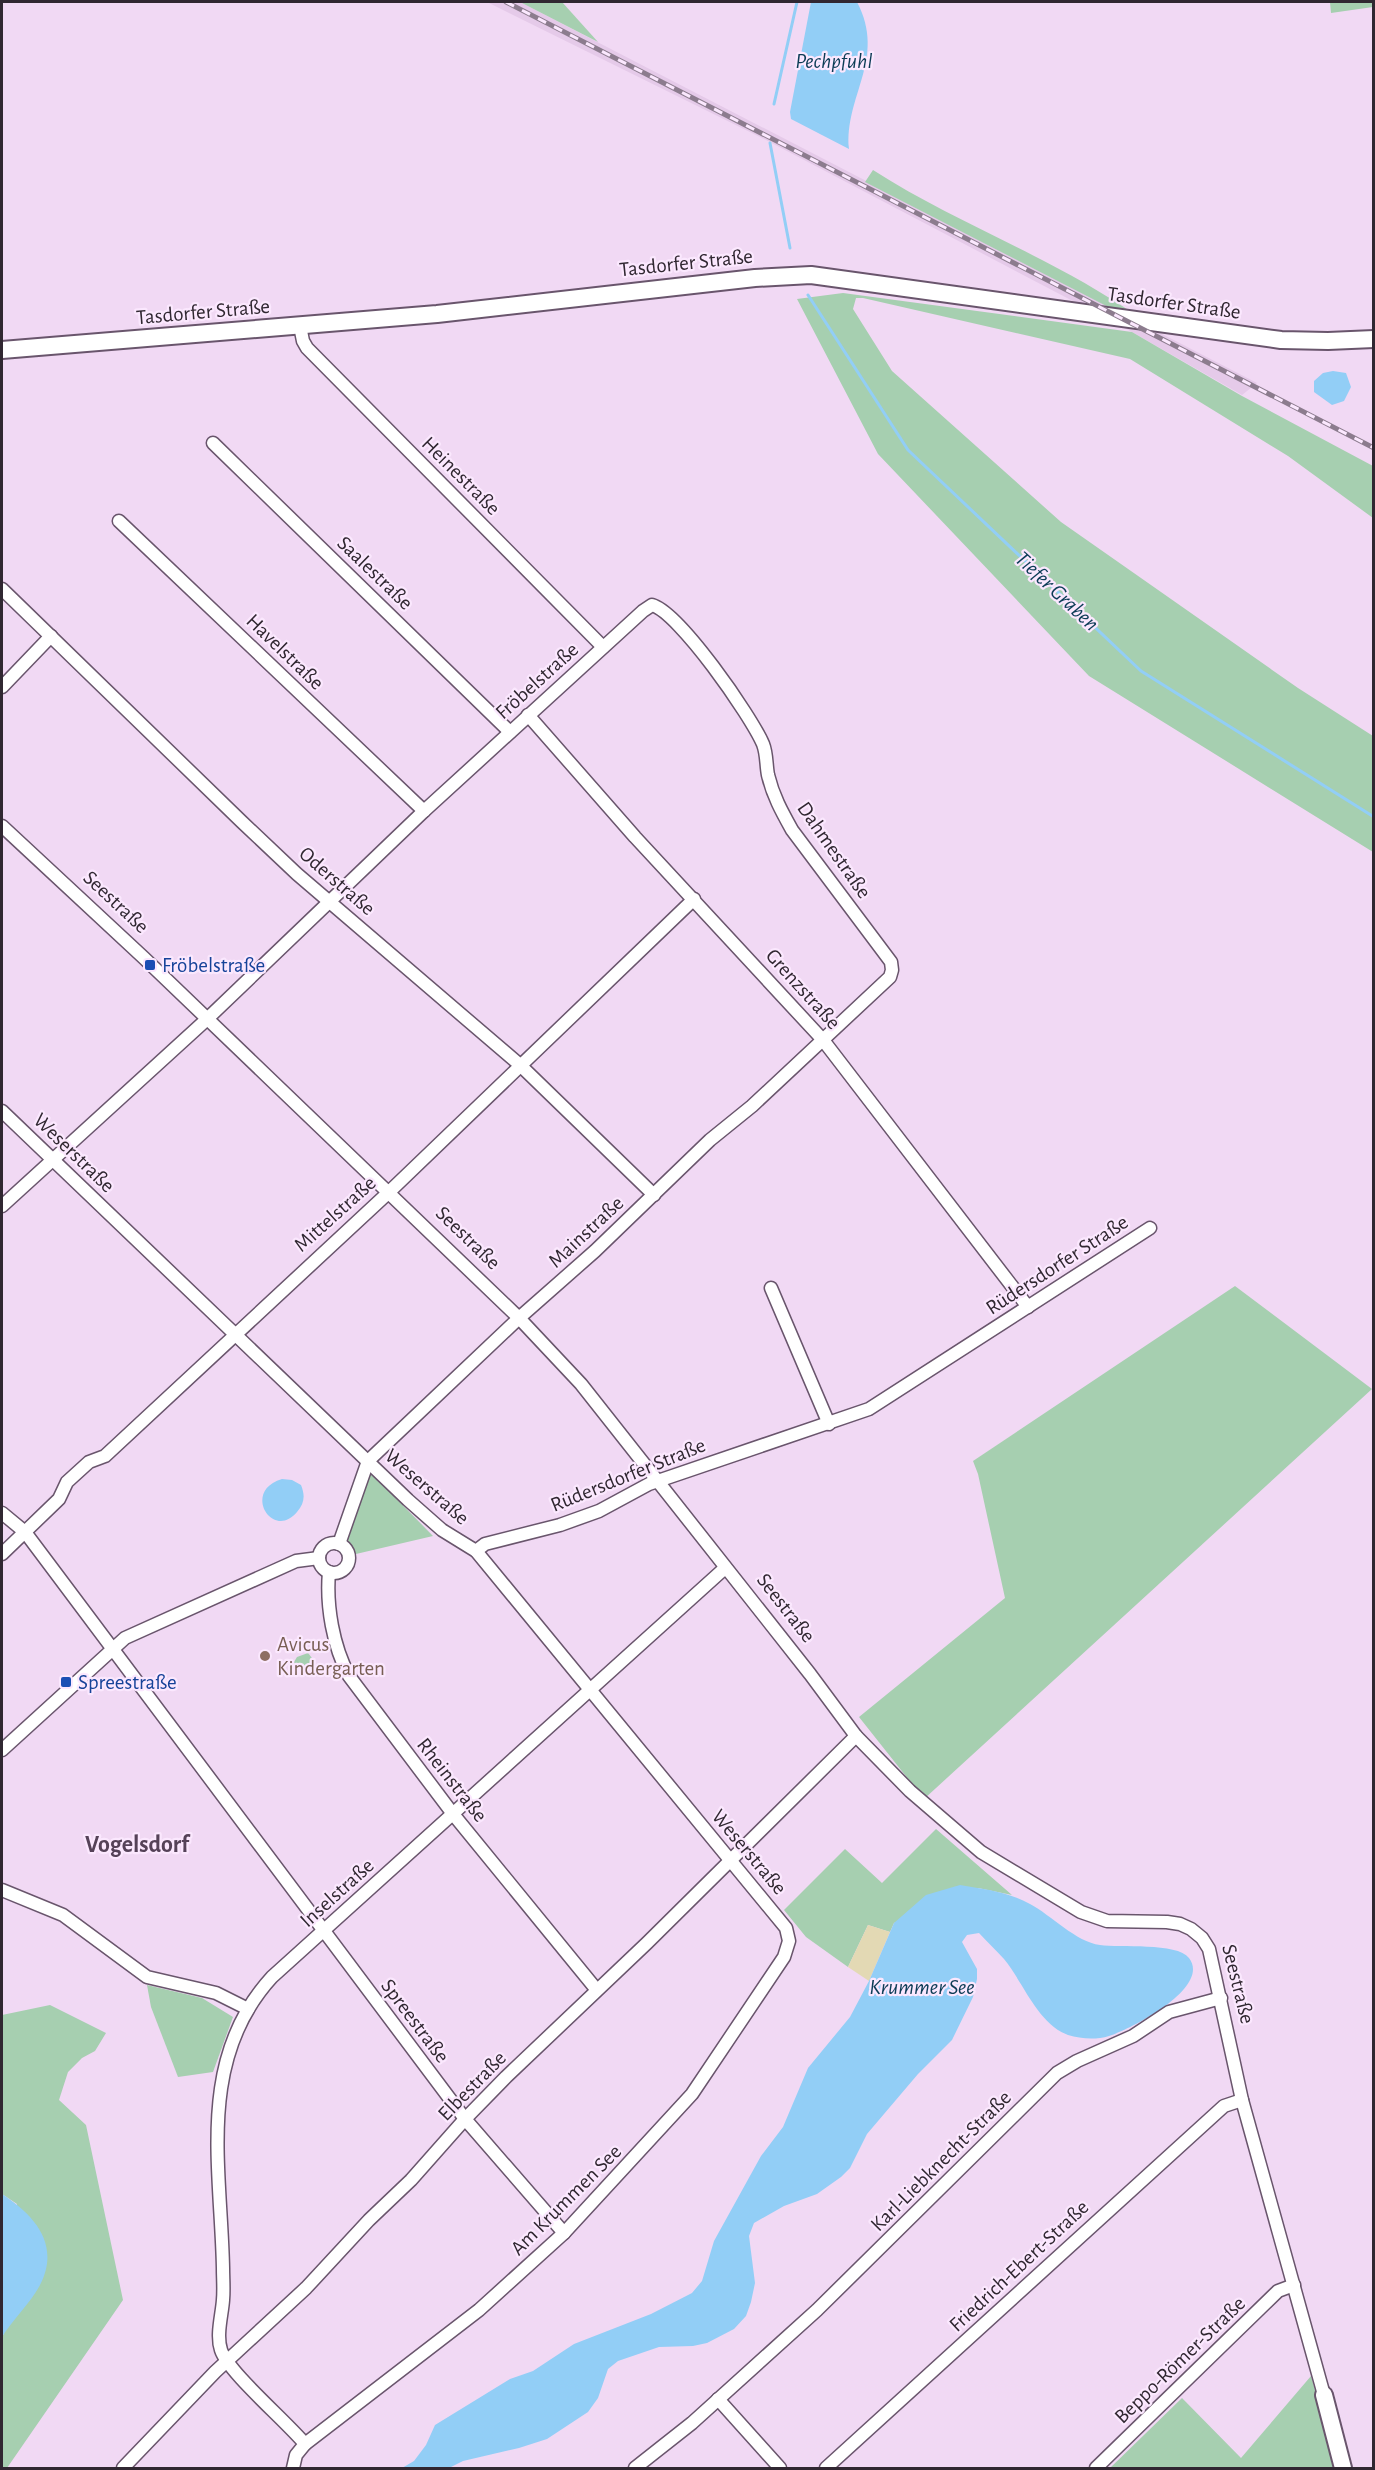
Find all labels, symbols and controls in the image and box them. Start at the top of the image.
water label: Pechpfuhl [795,50,873,73]
street label: Tasdorfer Straße [618,246,754,280]
street label: Tasdorfer Straße [1106,283,1242,323]
street label: Tasdorfer Straße [135,296,271,328]
street label: Heinestraße [418,433,504,519]
street label: Saalestraße [333,532,417,614]
water label: Tiefer Graben [1011,547,1103,635]
street label: Havelstraße [242,610,328,694]
street label: Fröbelstraße [492,639,582,723]
street label: Dahmestraße [793,798,875,902]
street label: Oderstraße [295,843,379,919]
street label: Seestraße [79,867,153,937]
street label: Grenzstraße [762,945,844,1033]
place label: Fröbelstraße [162,955,265,976]
marker: Fröbelstraße [143,958,157,972]
street label: Weserstraße [29,1109,119,1197]
street label: Mittelstraße [290,1172,380,1256]
street label: Mainstraße [544,1192,628,1272]
street label: Seestraße [432,1202,504,1274]
street label: Rüdersdorfer Straße [982,1211,1132,1319]
street label: Rüdersdorfer Straße [548,1434,708,1516]
street label: Weserstraße [381,1445,473,1529]
street label: Seestraße [753,1570,819,1646]
place label: Avicus Kindergarten [277,1634,385,1679]
marker: Avicus Kindergarten [258,1649,272,1663]
place label: Spreestraße [78,1672,177,1693]
marker: Spreestraße [59,1675,73,1689]
street label: Rheinstraße [413,1734,491,1826]
street label: Weserstraße [708,1805,790,1899]
district label: Vogelsdorf [85,1833,191,1857]
street label: Inselstraße [296,1855,378,1931]
street label: Seestraße [1218,1942,1258,2026]
street label: Spreestraße [377,1975,453,2067]
water label: Krummer See [869,1976,975,1998]
street label: Elbestraße [434,2047,510,2125]
street label: Karl-Liebknecht-Straße [867,2087,1015,2235]
street label: Am Krummen See [507,2141,625,2259]
street label: Friedrich-Ebert-Straße [945,2196,1093,2336]
street label: Beppo-Römer-Straße [1111,2293,1249,2427]

